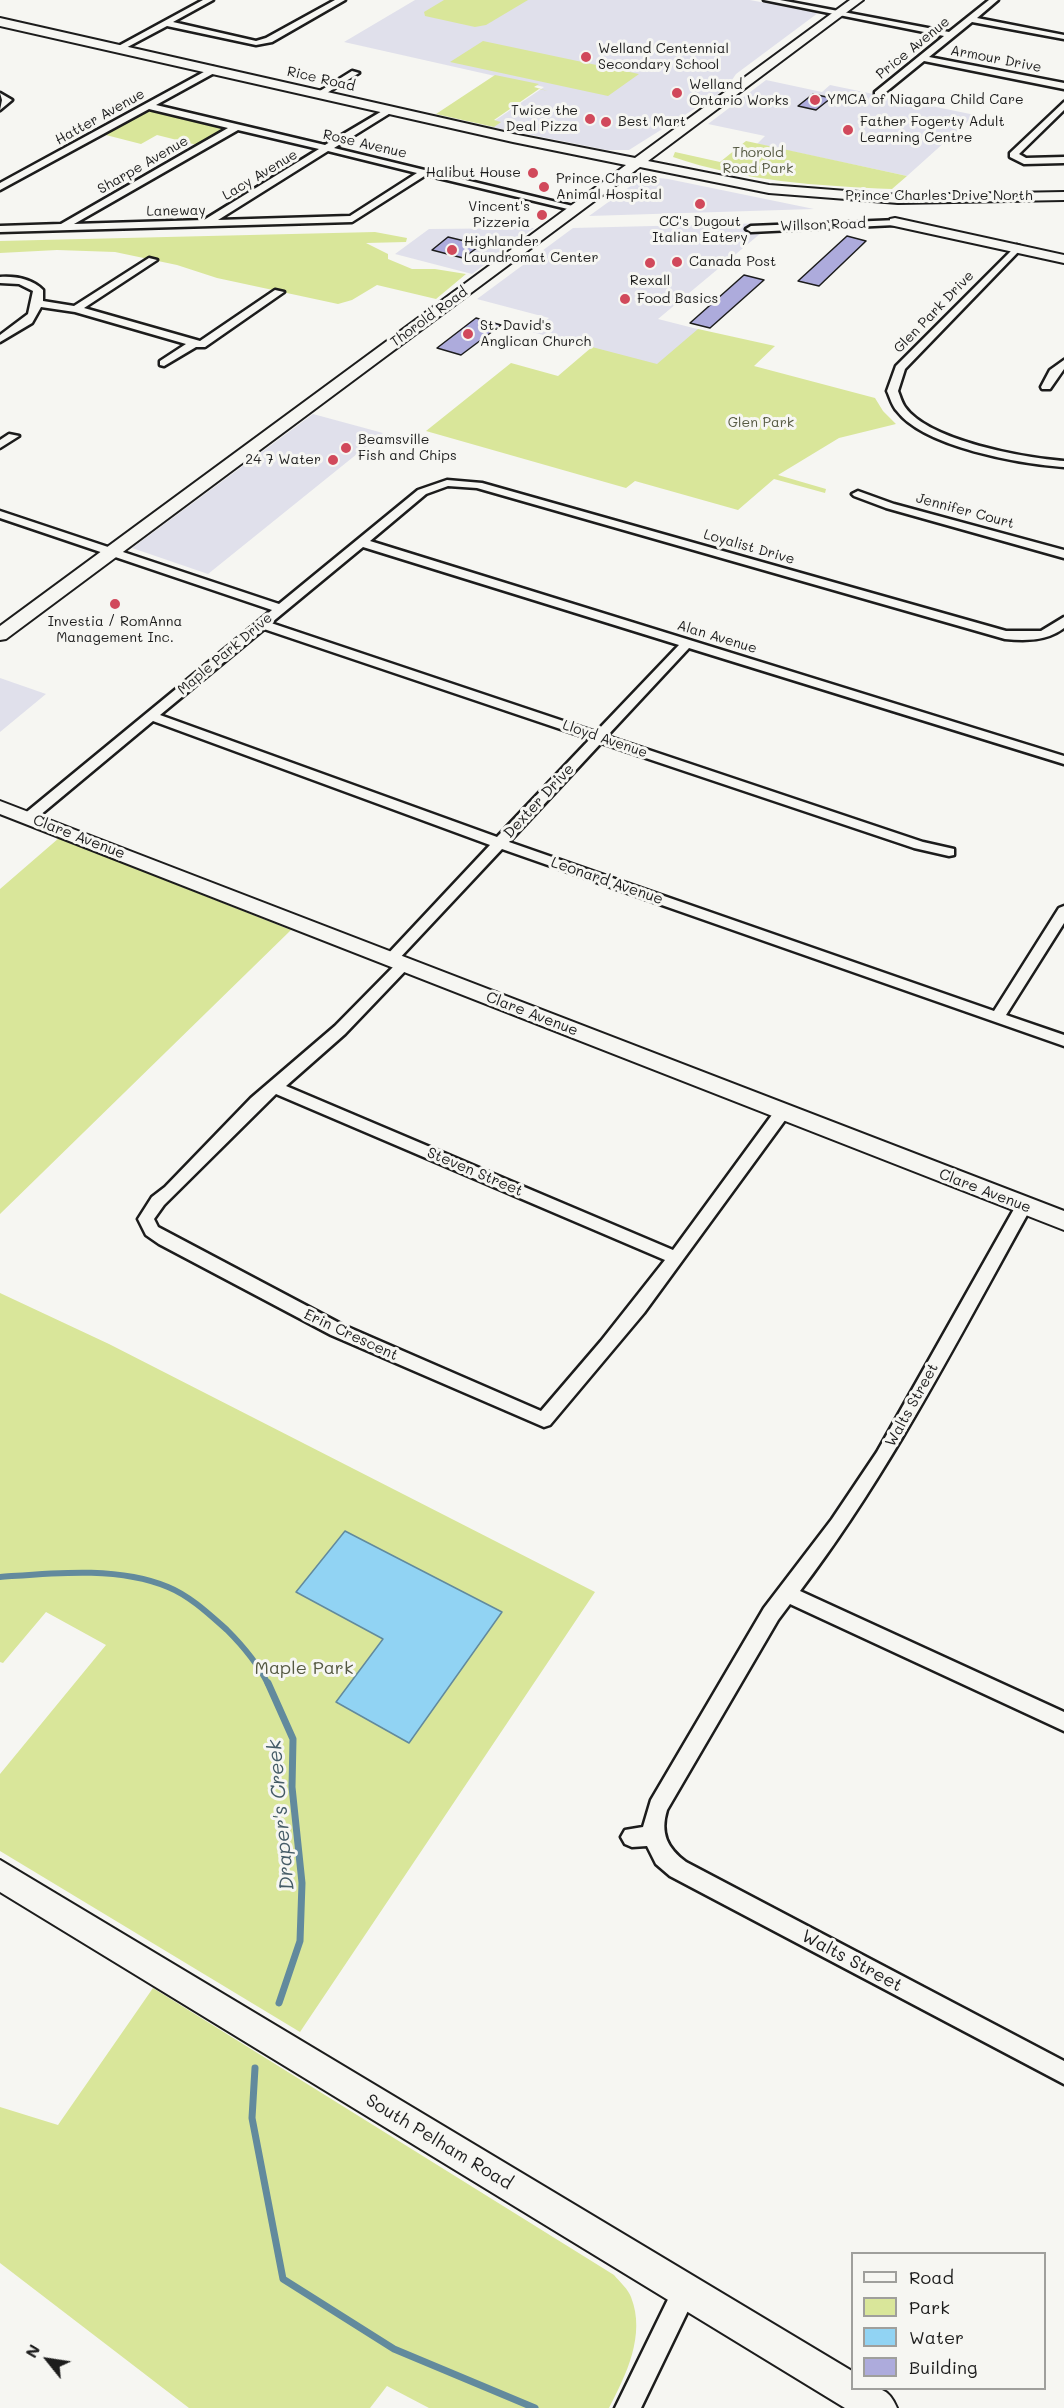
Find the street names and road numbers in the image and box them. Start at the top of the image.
street label: Price Avenue [873,13,953,83]
street label: Armour Drive [949,42,1043,76]
street label: Rice Road [285,63,357,95]
street label: Hatter Avenue [52,86,148,148]
street label: Rose Avenue [321,126,409,162]
street label: Sharpe Avenue [95,132,191,198]
street label: Lacy Avenue [219,146,301,204]
street label: Prince Charles Drive North [845,188,1033,204]
street label: Laneway [146,202,206,220]
street label: Willson Road [780,215,866,235]
street label: Glen Park Drive [890,267,978,357]
street label: Thorold Road [387,283,471,351]
street label: Jennifer Court [914,490,1016,532]
street label: Loyalist Drive [702,526,796,568]
street label: Maple Park Drive [174,610,276,698]
street label: Alan Avenue [675,617,759,657]
street label: Lloyd Avenue [561,717,649,761]
street label: Dexter Drive [500,760,578,842]
street label: Clare Avenue [30,811,128,863]
street label: Leonard Avenue [549,853,665,909]
street label: Clare Avenue [483,988,581,1040]
street label: Steven Street [424,1144,526,1200]
street label: Clare Avenue [936,1165,1034,1217]
street label: Erin Crescent [301,1305,401,1365]
street label: Walts Street [882,1360,942,1450]
street label: Walts Street [798,1925,906,1997]
street label: South Pelham Road [362,2090,516,2194]

